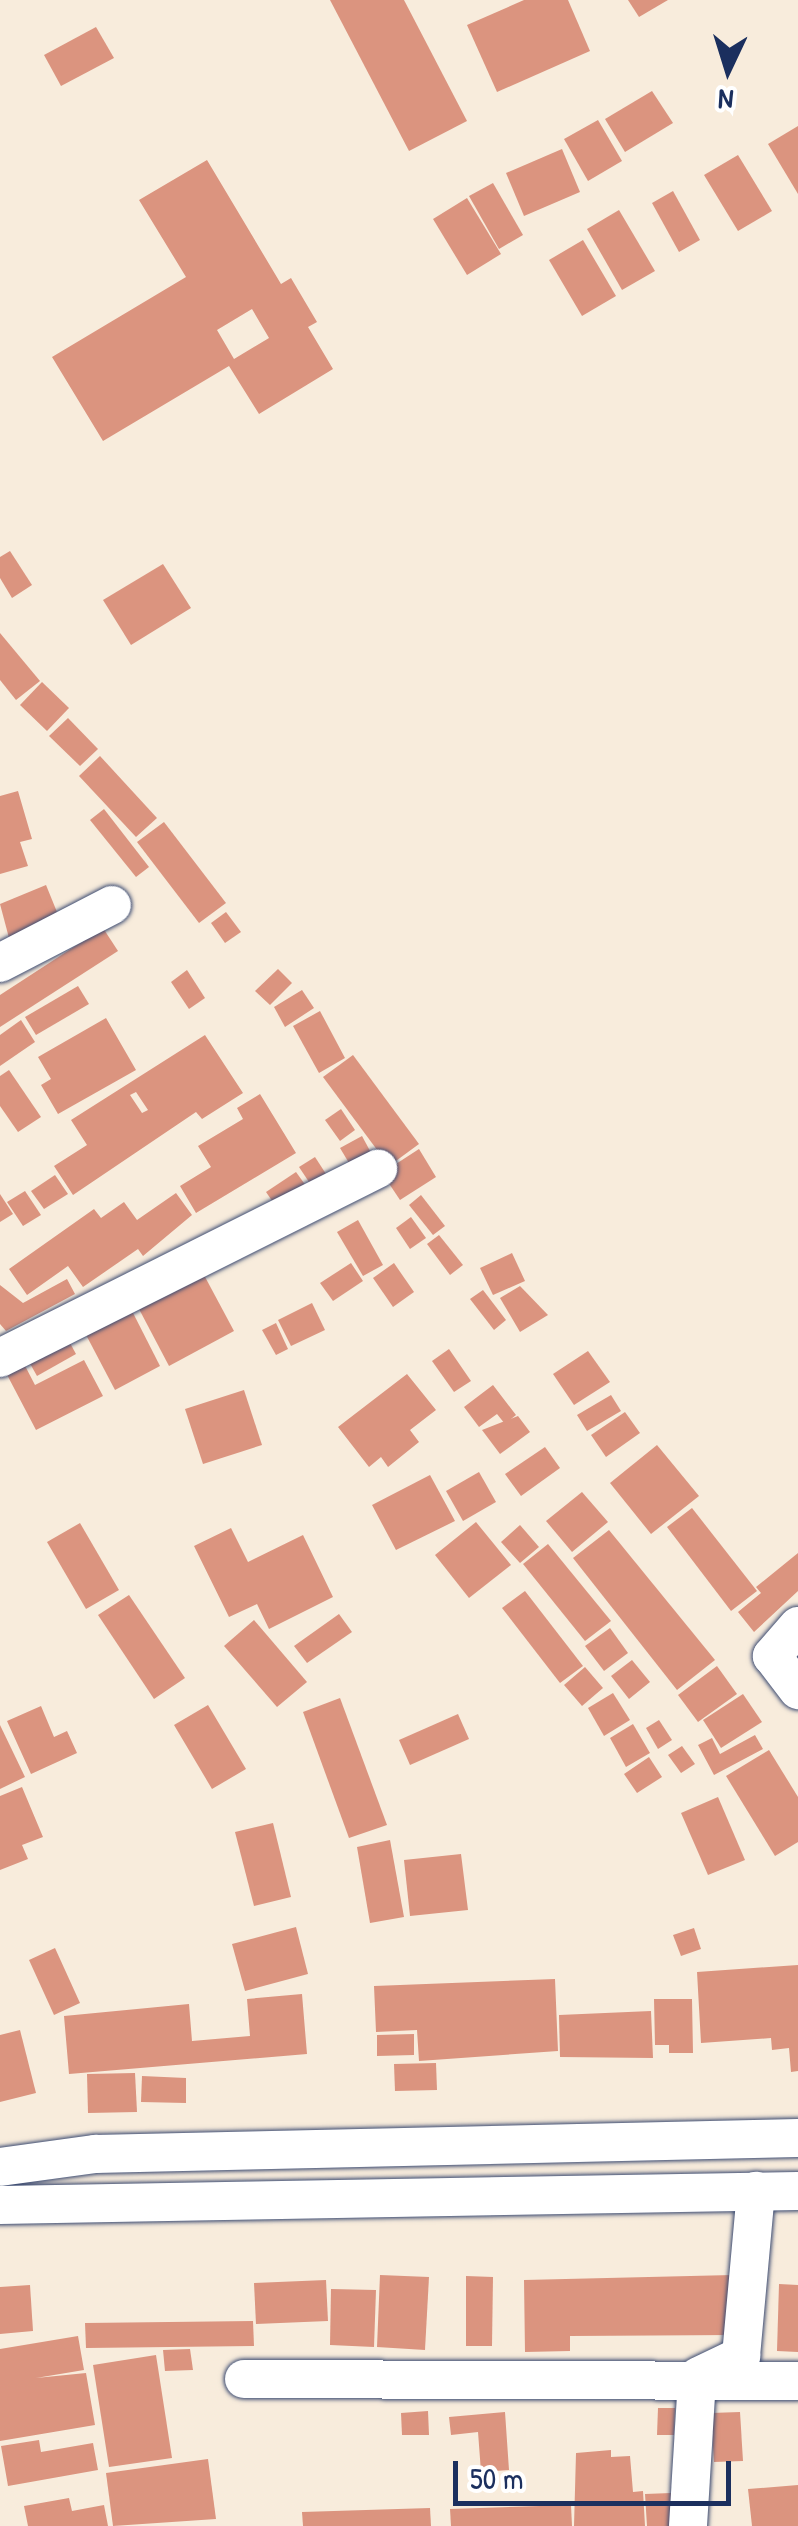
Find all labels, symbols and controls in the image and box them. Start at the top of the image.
north arrow [678,20,778,120]
text: N [717,80,735,119]
scale bar [458,2441,736,2503]
text: 50 m [470,2458,523,2498]

